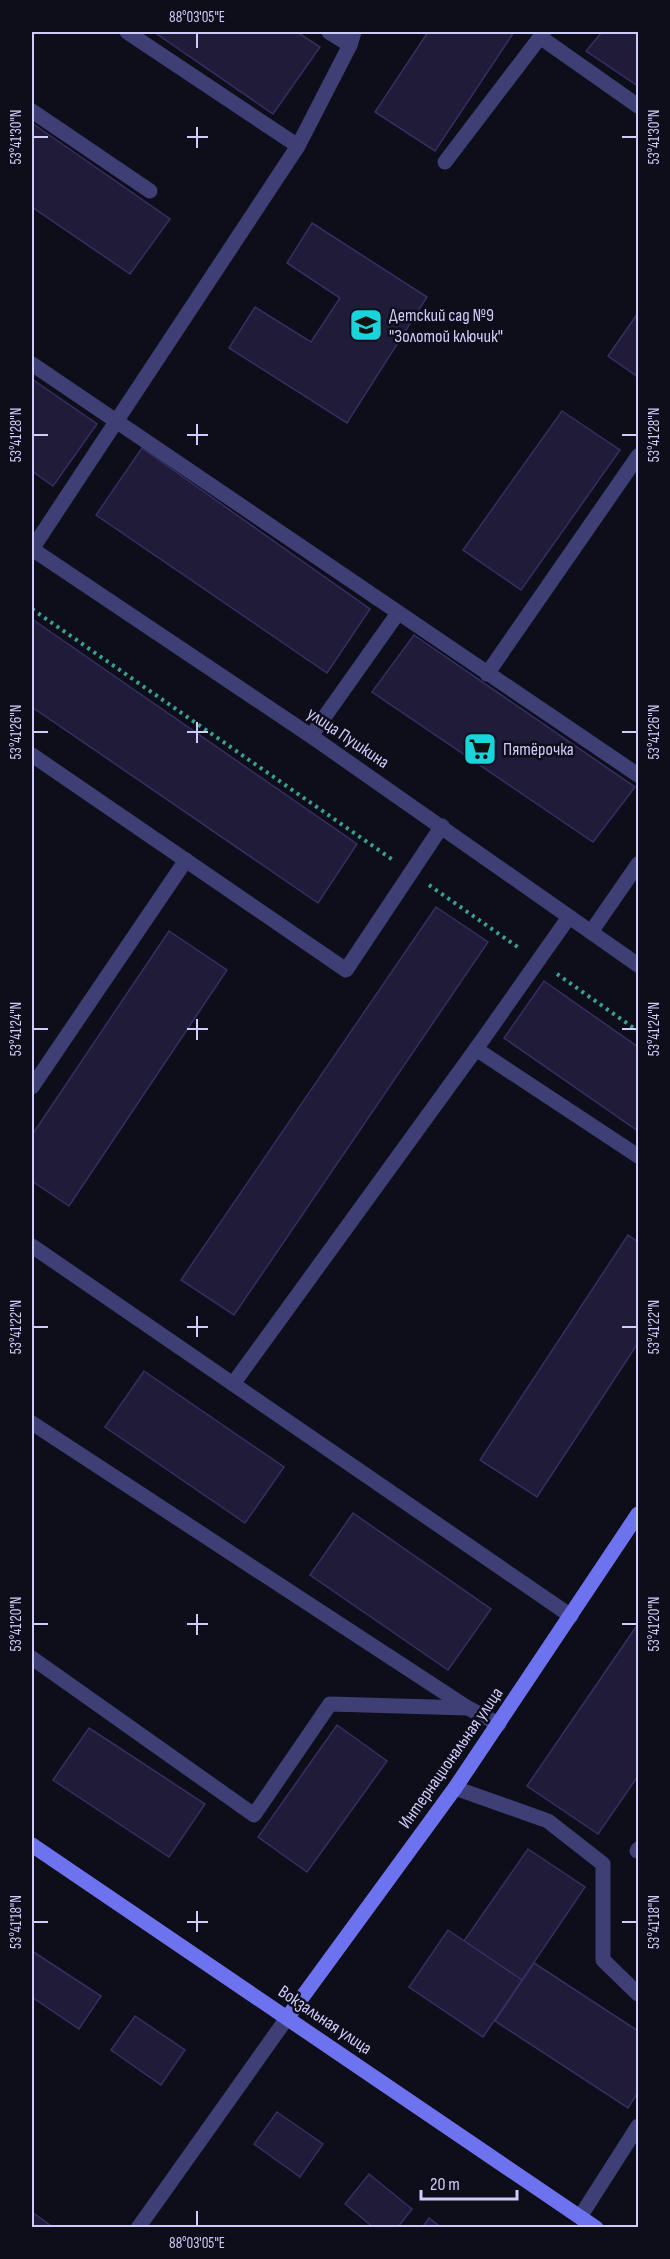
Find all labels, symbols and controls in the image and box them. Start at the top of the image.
text: 88°03'05"E [169,8,225,27]
text: 53°41'30"N [7,109,26,165]
text: 53°41'30"N [645,109,664,165]
place label: Детский сад №9 "Золотой ключик" [389,305,503,347]
school or university icon: Детский сад №9 "Золотой ключик" [348,307,384,343]
text: 53°41'28"N [7,408,26,462]
text: 53°41'28"N [645,408,664,462]
street label: улица Пушкина [303,703,393,773]
text: 53°41'26"N [7,705,26,759]
text: 53°41'26"N [645,705,664,759]
supermarket icon: Пятёрочка [462,731,498,767]
place label: Пятёрочка [503,739,574,760]
text: 53°41'24"N [7,1002,26,1056]
text: 53°41'24"N [645,1002,664,1056]
text: 53°41'22"N [7,1300,26,1354]
text: 53°41'22"N [645,1300,664,1354]
text: 53°41'20"N [7,1597,26,1651]
text: 53°41'20"N [645,1597,664,1651]
street label: Интернациональная улица [394,1683,508,1832]
text: 53°41'18"N [7,1895,26,1949]
text: 53°41'18"N [645,1895,664,1949]
street label: Вокзальная улица [274,1981,376,2059]
scale bar [421,2163,517,2201]
text: 20 m [430,2174,460,2195]
text: 88°03'05"E [169,2234,225,2253]

